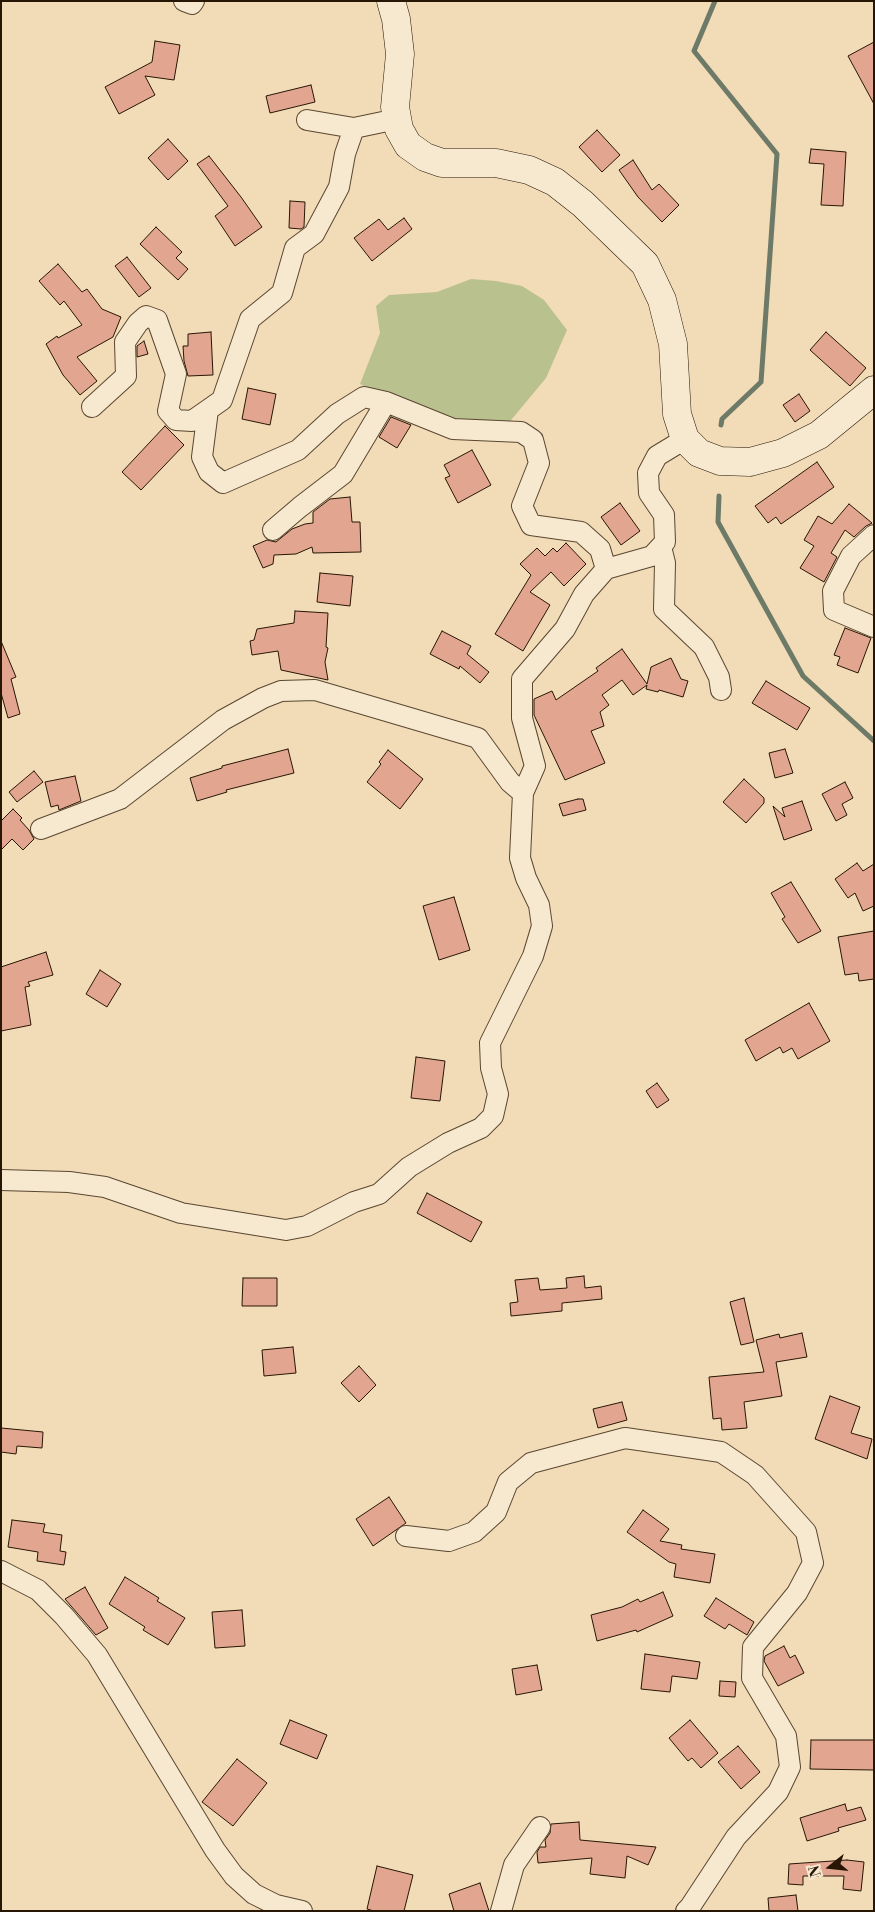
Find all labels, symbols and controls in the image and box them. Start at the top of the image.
north arrow [805,1842,855,1892]
text: N [805,1863,826,1879]

